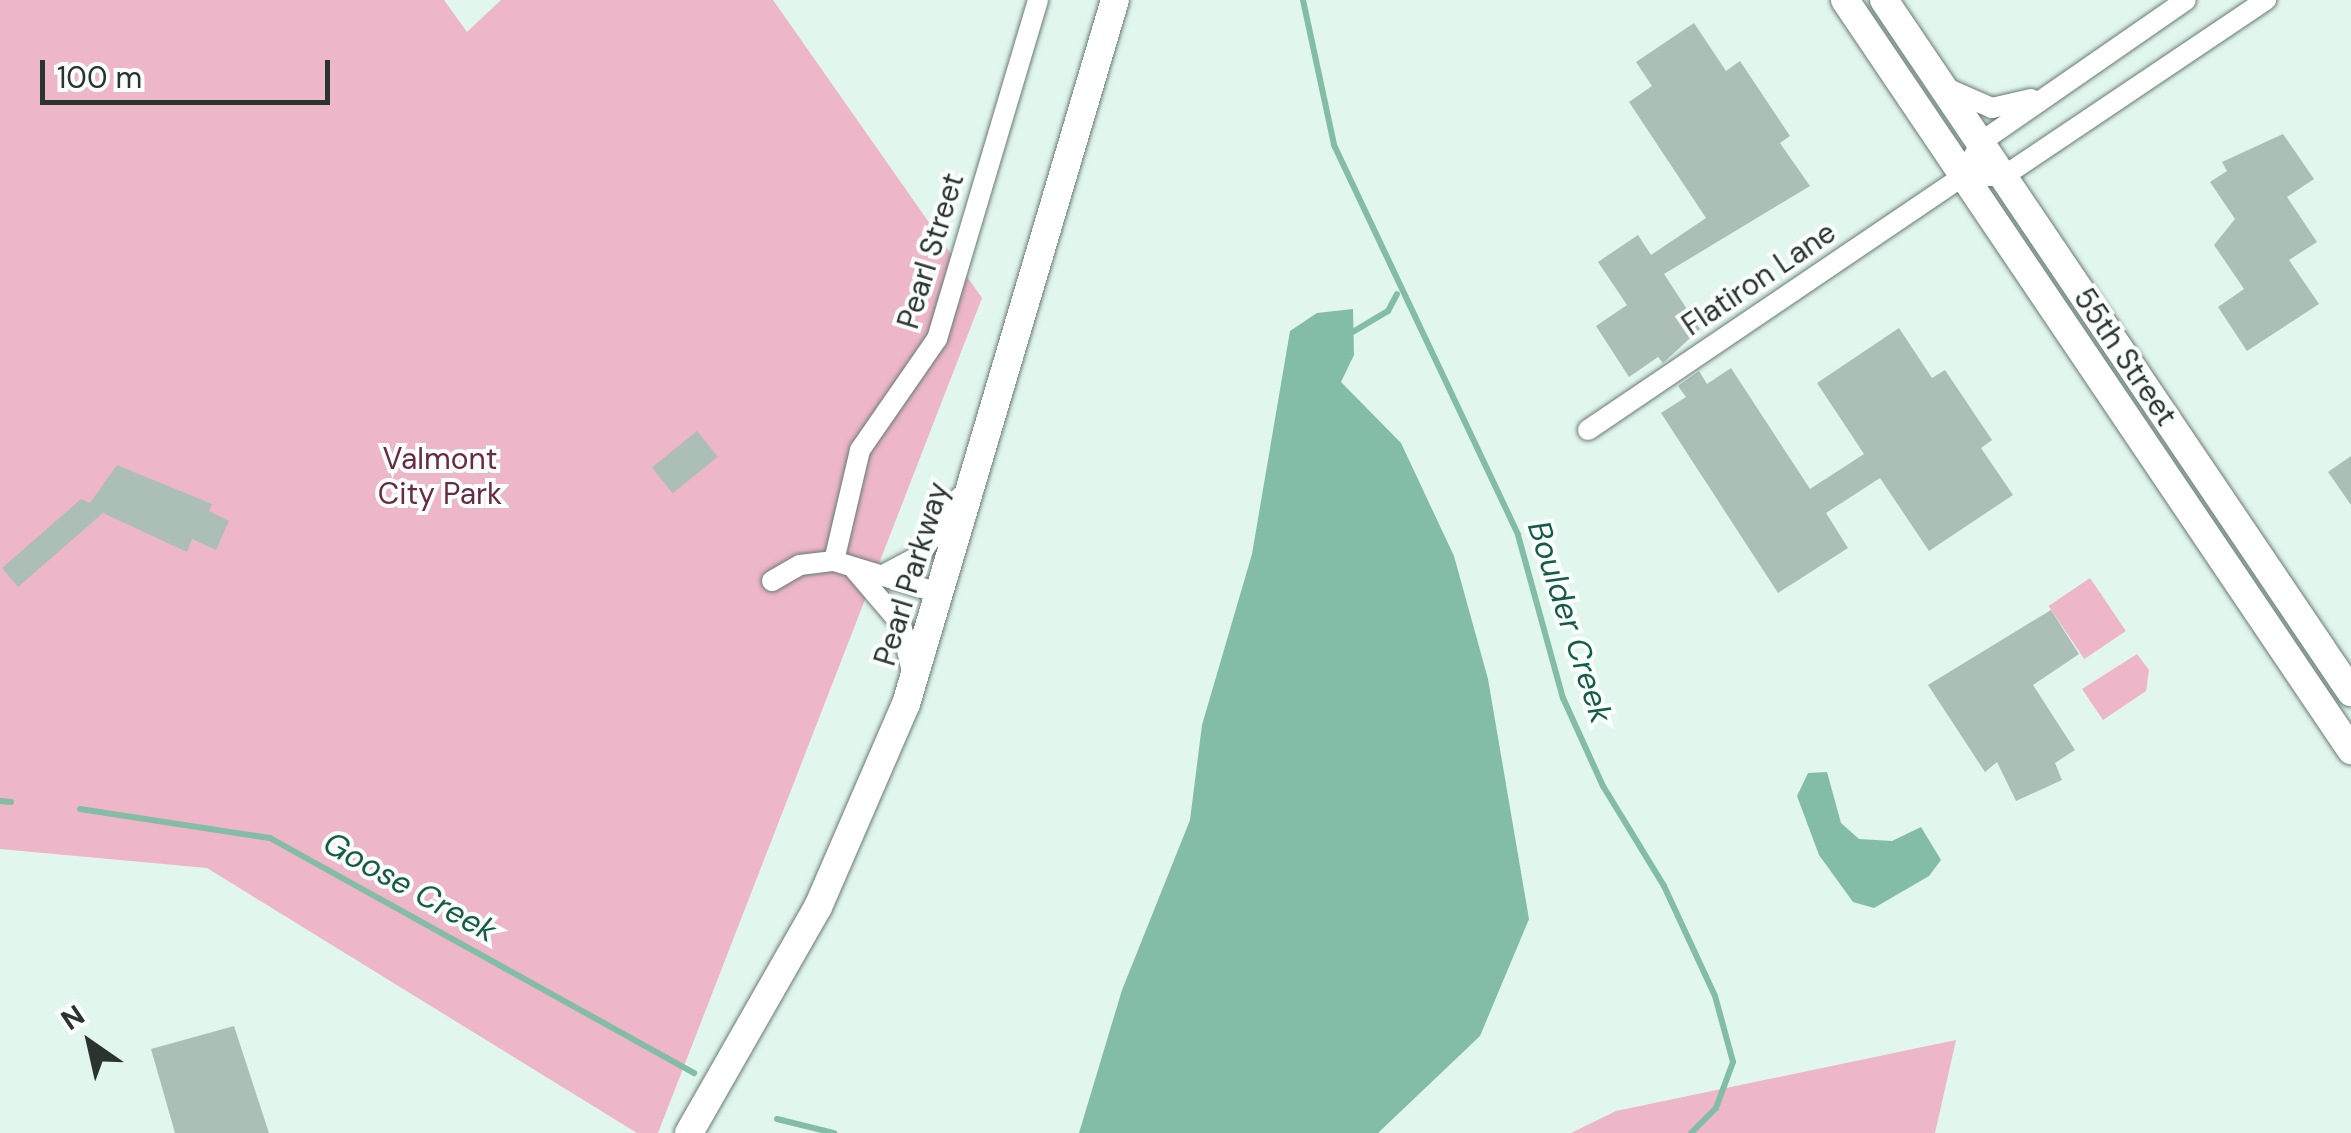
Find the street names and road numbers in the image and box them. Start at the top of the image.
street label: Pearl Street [890,169,972,333]
street label: Flatiron Lane [1675,214,1843,344]
street label: 55th Street [2066,281,2184,433]
street label: Pearl Parkway [867,478,957,670]

